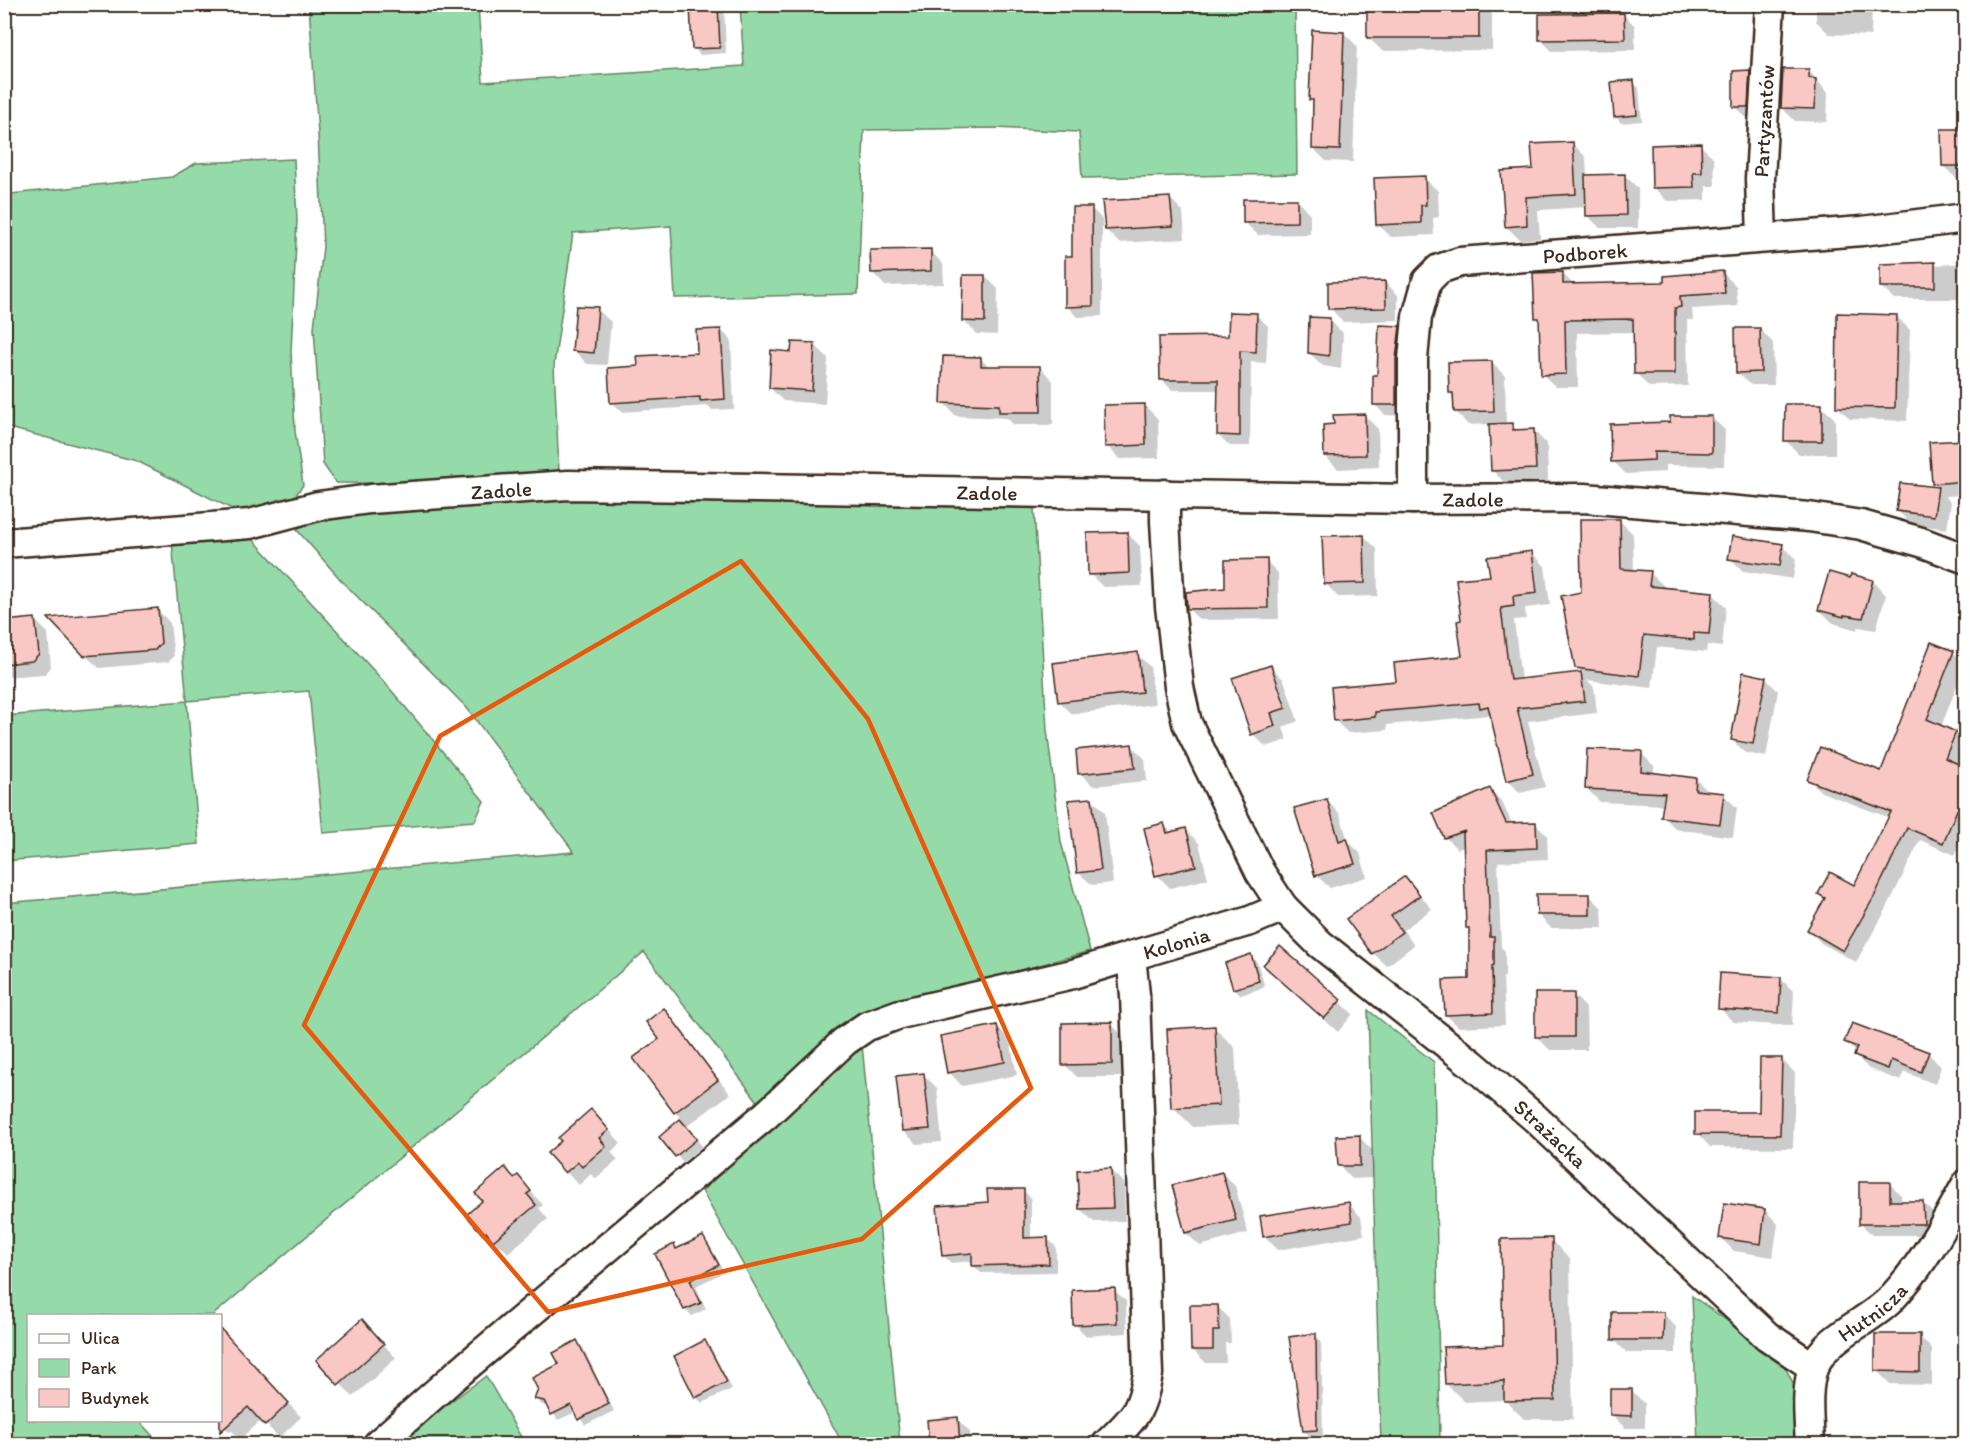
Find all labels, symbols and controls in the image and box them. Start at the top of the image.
street label: Partyzantów [1748,64,1779,178]
street label: Podborek [1542,237,1628,268]
street label: Zadole [470,475,533,504]
street label: Zadole [956,479,1018,505]
street label: Zadole [1442,486,1504,511]
street label: Kolonia [1140,921,1213,964]
street label: Strażacka [1509,1093,1593,1173]
street label: Hutnicza [1833,1277,1912,1346]
legend [27,1314,222,1422]
text: Ulica [81,1327,120,1349]
text: Park [81,1357,116,1379]
text: Budynek [81,1387,150,1409]

